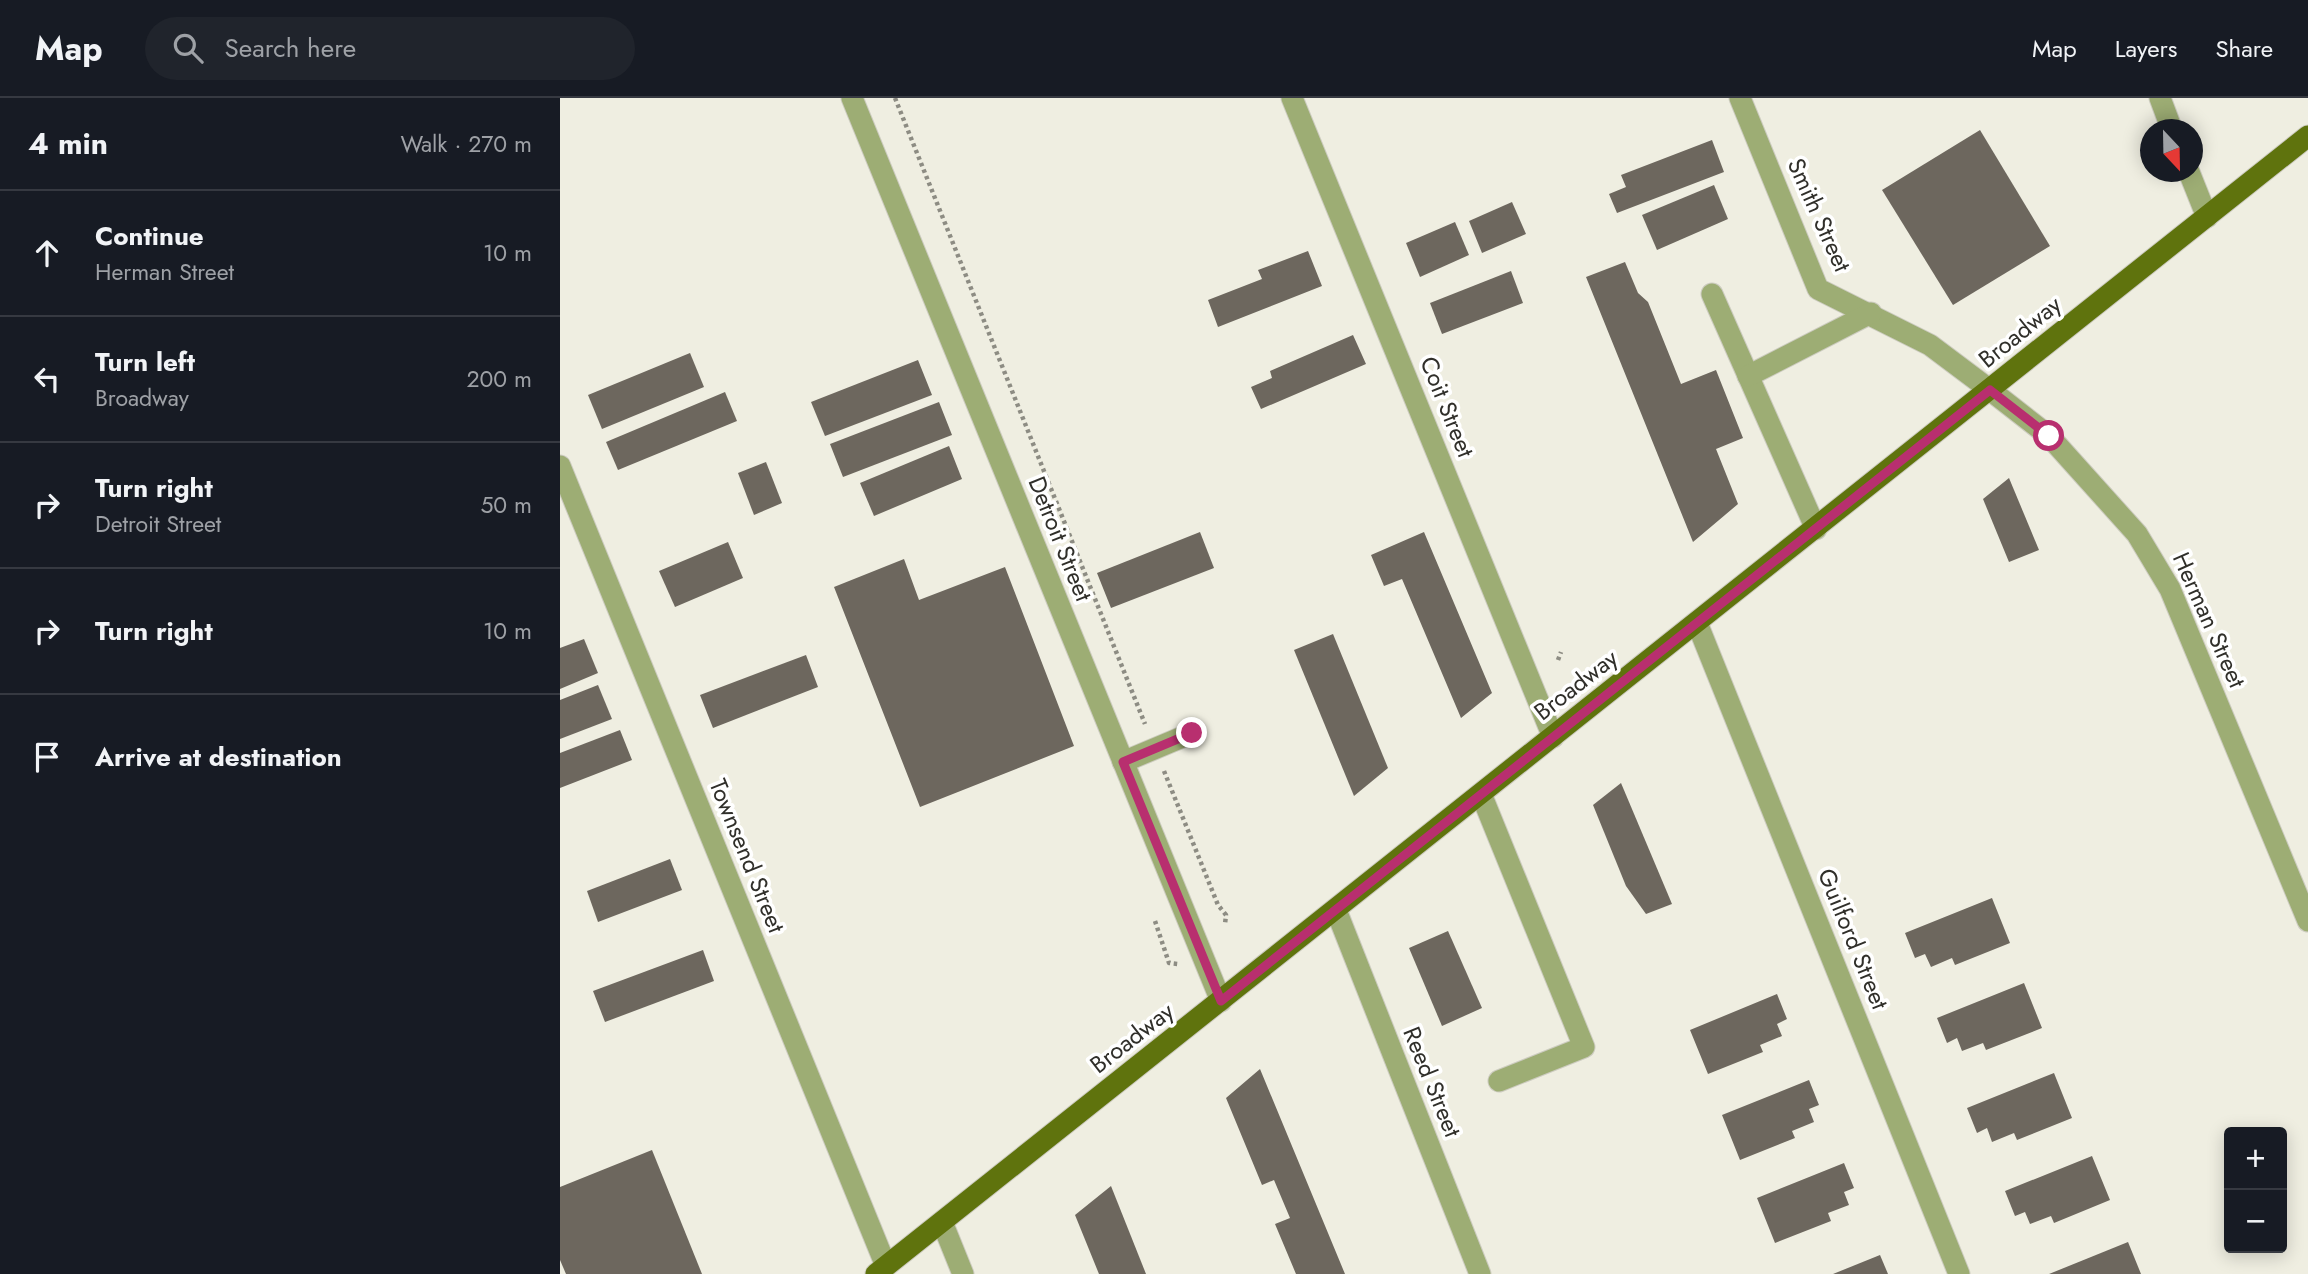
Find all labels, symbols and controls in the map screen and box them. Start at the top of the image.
search box [145,17,635,80]
text: Map [35,25,103,72]
icon: search [169,29,207,67]
text: Search here [225,29,356,67]
text: Map [2032,31,2077,66]
text: Layers [2115,31,2177,66]
text: Share [2215,31,2273,66]
north arrow [2140,119,2203,182]
text: 4 min [28,122,108,165]
text: Walk · 270 m [401,127,532,161]
street label: Smith Street [1779,152,1860,277]
text: Continue [95,217,204,255]
icon: ahead [28,234,66,272]
text: 10 m [483,236,532,270]
text: Herman Street [95,255,234,289]
street label: Broadway [1971,287,2069,376]
text: Turn left [95,343,195,381]
street label: Coit Street [1411,351,1484,463]
icon: left [28,360,66,398]
text: 200 m [466,362,532,396]
text: Broadway [95,381,189,415]
route start [2033,420,2064,451]
text: Turn right [95,469,213,507]
street label: Detroit Street [1020,471,1101,607]
icon: right [28,486,66,524]
text: 50 m [480,488,532,522]
text: Detroit Street [95,507,221,541]
street label: Herman Street [2164,546,2255,693]
icon: right [28,612,66,650]
text: Turn right [95,612,213,650]
text: 10 m [483,614,532,648]
street label: Broadway [1526,640,1625,729]
route end [1176,717,1207,748]
icon: arrive [28,738,66,776]
text: Arrive at destination [95,738,342,776]
street label: Townsend Street [701,774,794,938]
street label: Guilford Street [1809,863,1898,1015]
street label: Broadway [1082,993,1181,1082]
street label: Reed Street [1394,1021,1471,1143]
map controls [2224,1127,2287,1253]
button: + [2224,1127,2287,1190]
button: − [2224,1190,2287,1253]

